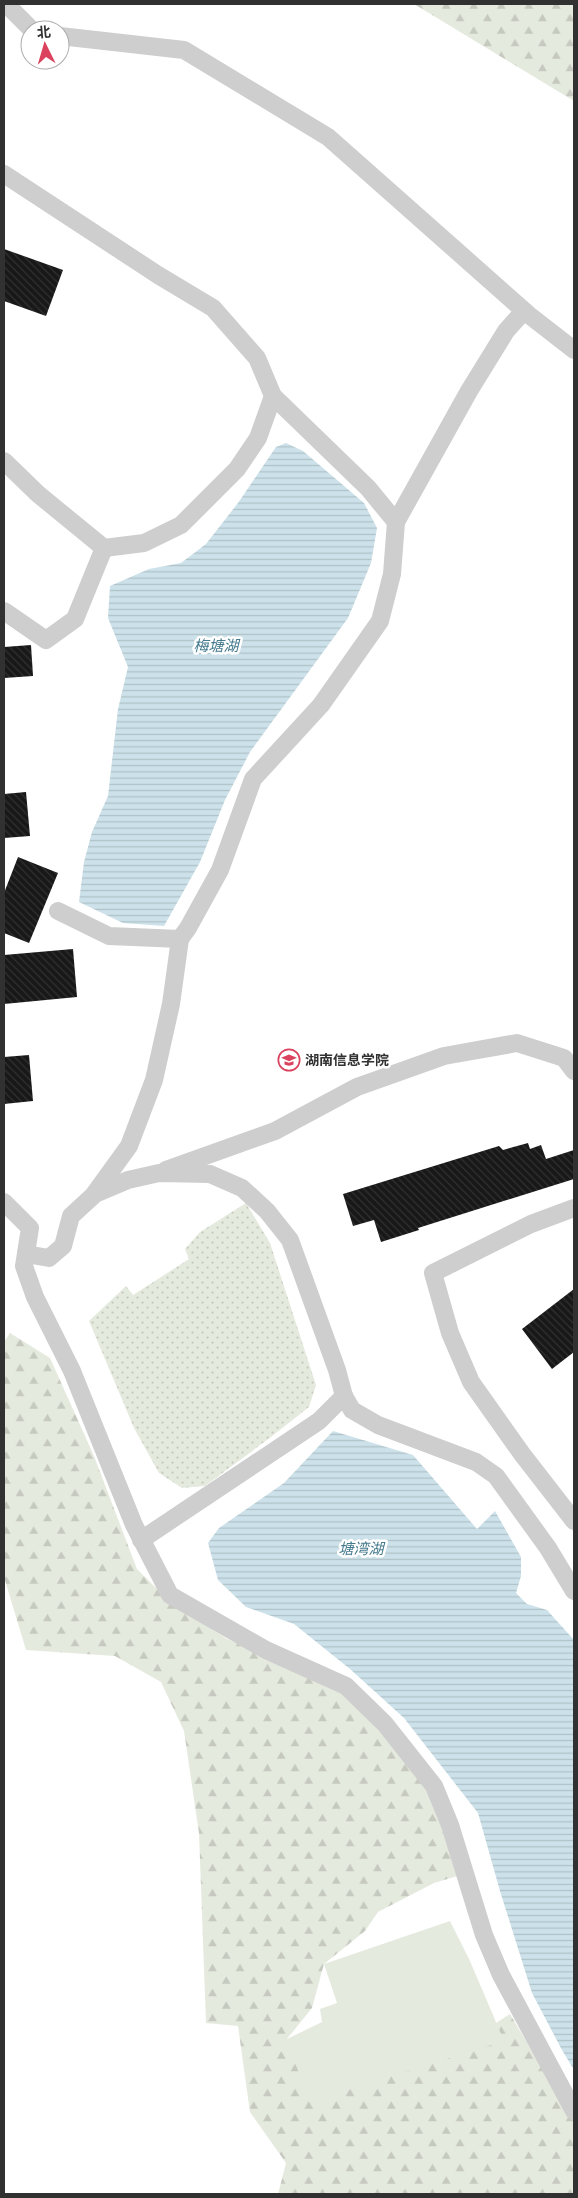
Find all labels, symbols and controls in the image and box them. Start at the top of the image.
north arrow [20,20,70,70]
text: 北 [36,22,52,42]
water label: 梅塘湖 [193,636,240,655]
school or university icon: 湖南信息学院 [277,1048,301,1072]
place label: 湖南信息学院 [305,1051,389,1069]
water label: 塘湾湖 [338,1539,385,1558]

